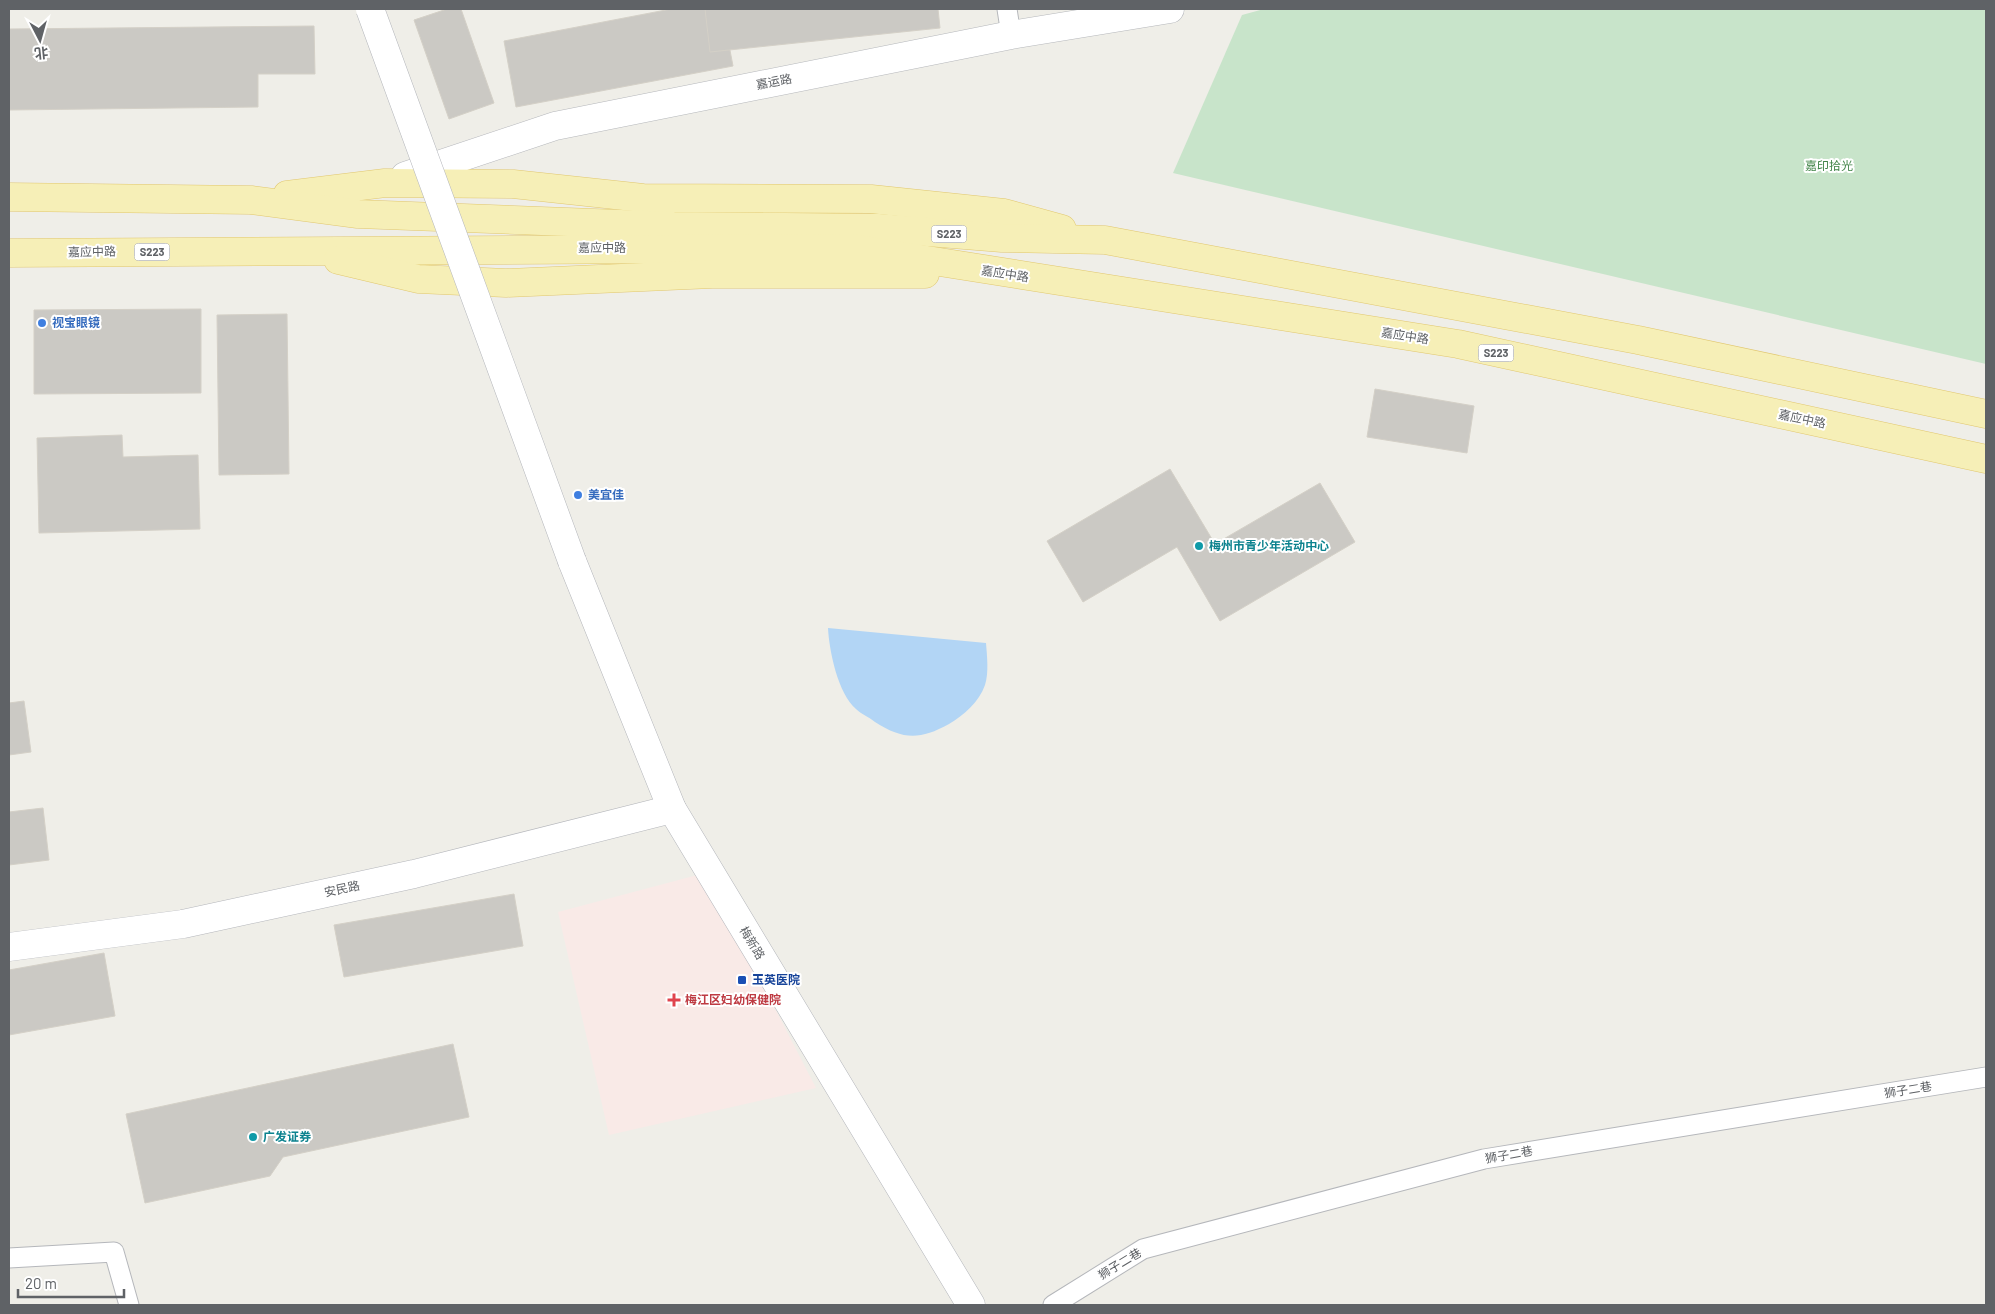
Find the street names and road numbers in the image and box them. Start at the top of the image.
street label: 嘉运路 [755,71,793,91]
road number: S223 [932,225,966,242]
street label: 嘉应中路 [578,240,626,254]
road number: S223 [134,243,170,260]
street label: 嘉应中路 [68,244,116,258]
street label: 嘉应中路 [980,262,1030,284]
street label: 嘉应中路 [1380,324,1430,346]
road number: S223 [1478,344,1514,362]
street label: 嘉应中路 [1777,406,1827,430]
street label: 安民路 [323,877,361,899]
street label: 梅新路 [738,923,768,962]
street label: 狮子二巷 [1883,1078,1933,1100]
street label: 狮子二巷 [1484,1143,1534,1165]
street label: 狮子二巷 [1095,1245,1144,1282]

